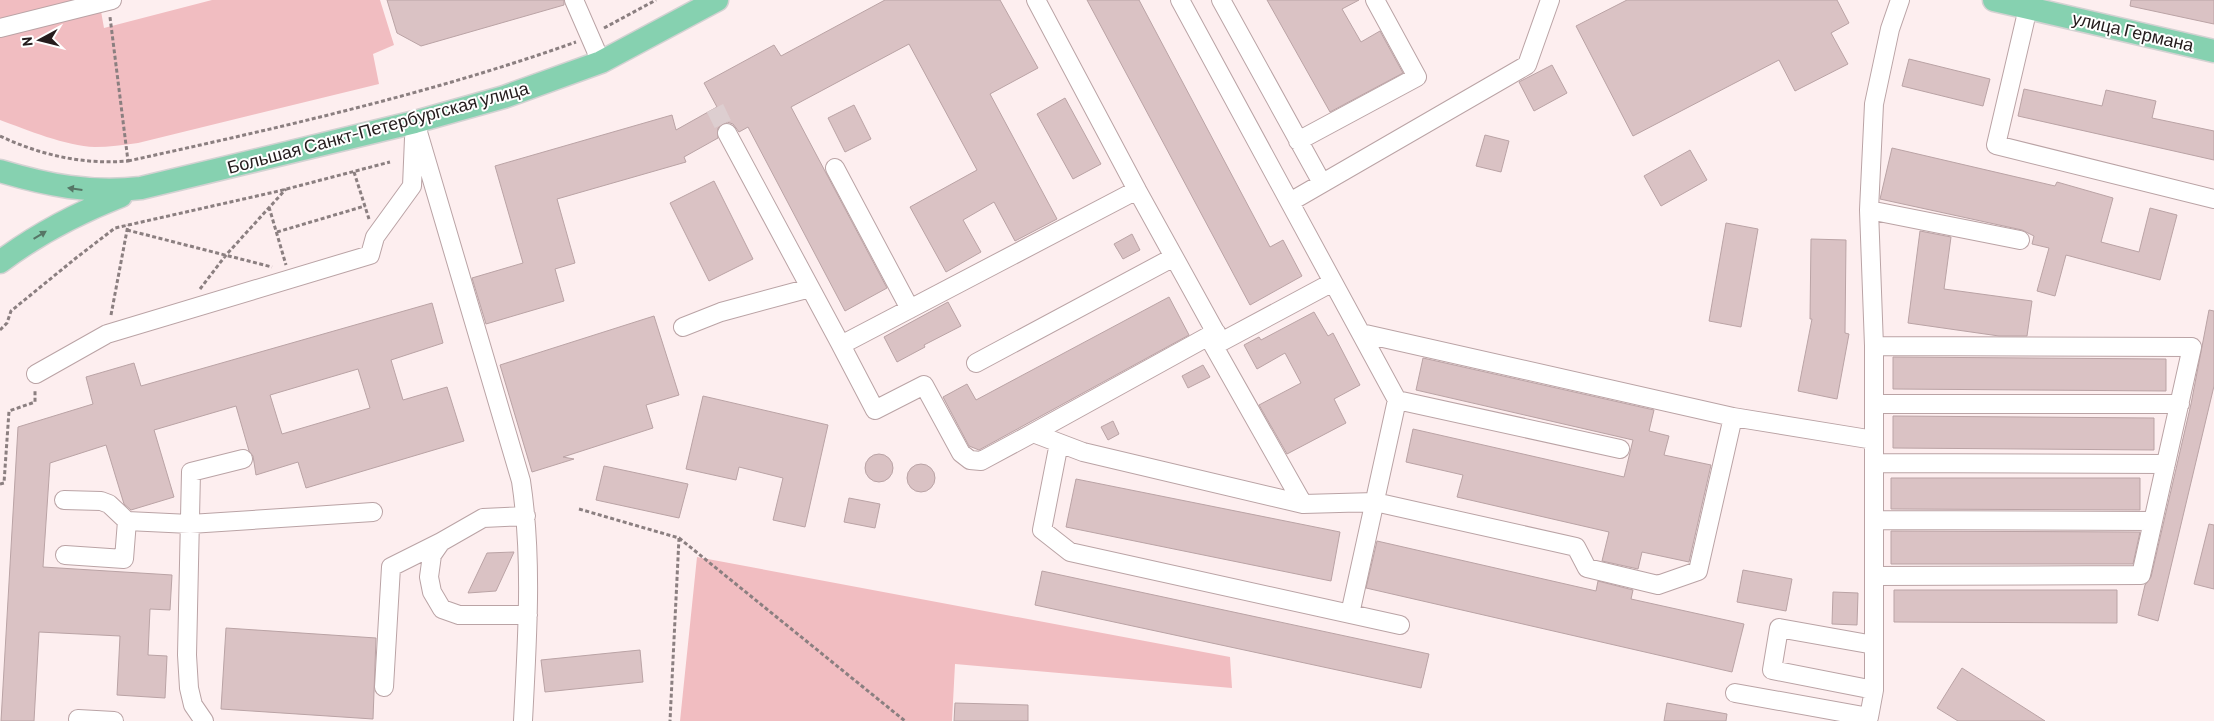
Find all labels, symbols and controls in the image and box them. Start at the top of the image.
street label: улица Германа [2070,6,2197,56]
north arrow [15,15,65,65]
text: N [18,36,36,47]
street label: Большая Санкт-Петербургская улица [225,76,532,178]
one-way arrow [66,184,82,192]
one-way arrow [34,230,47,239]

